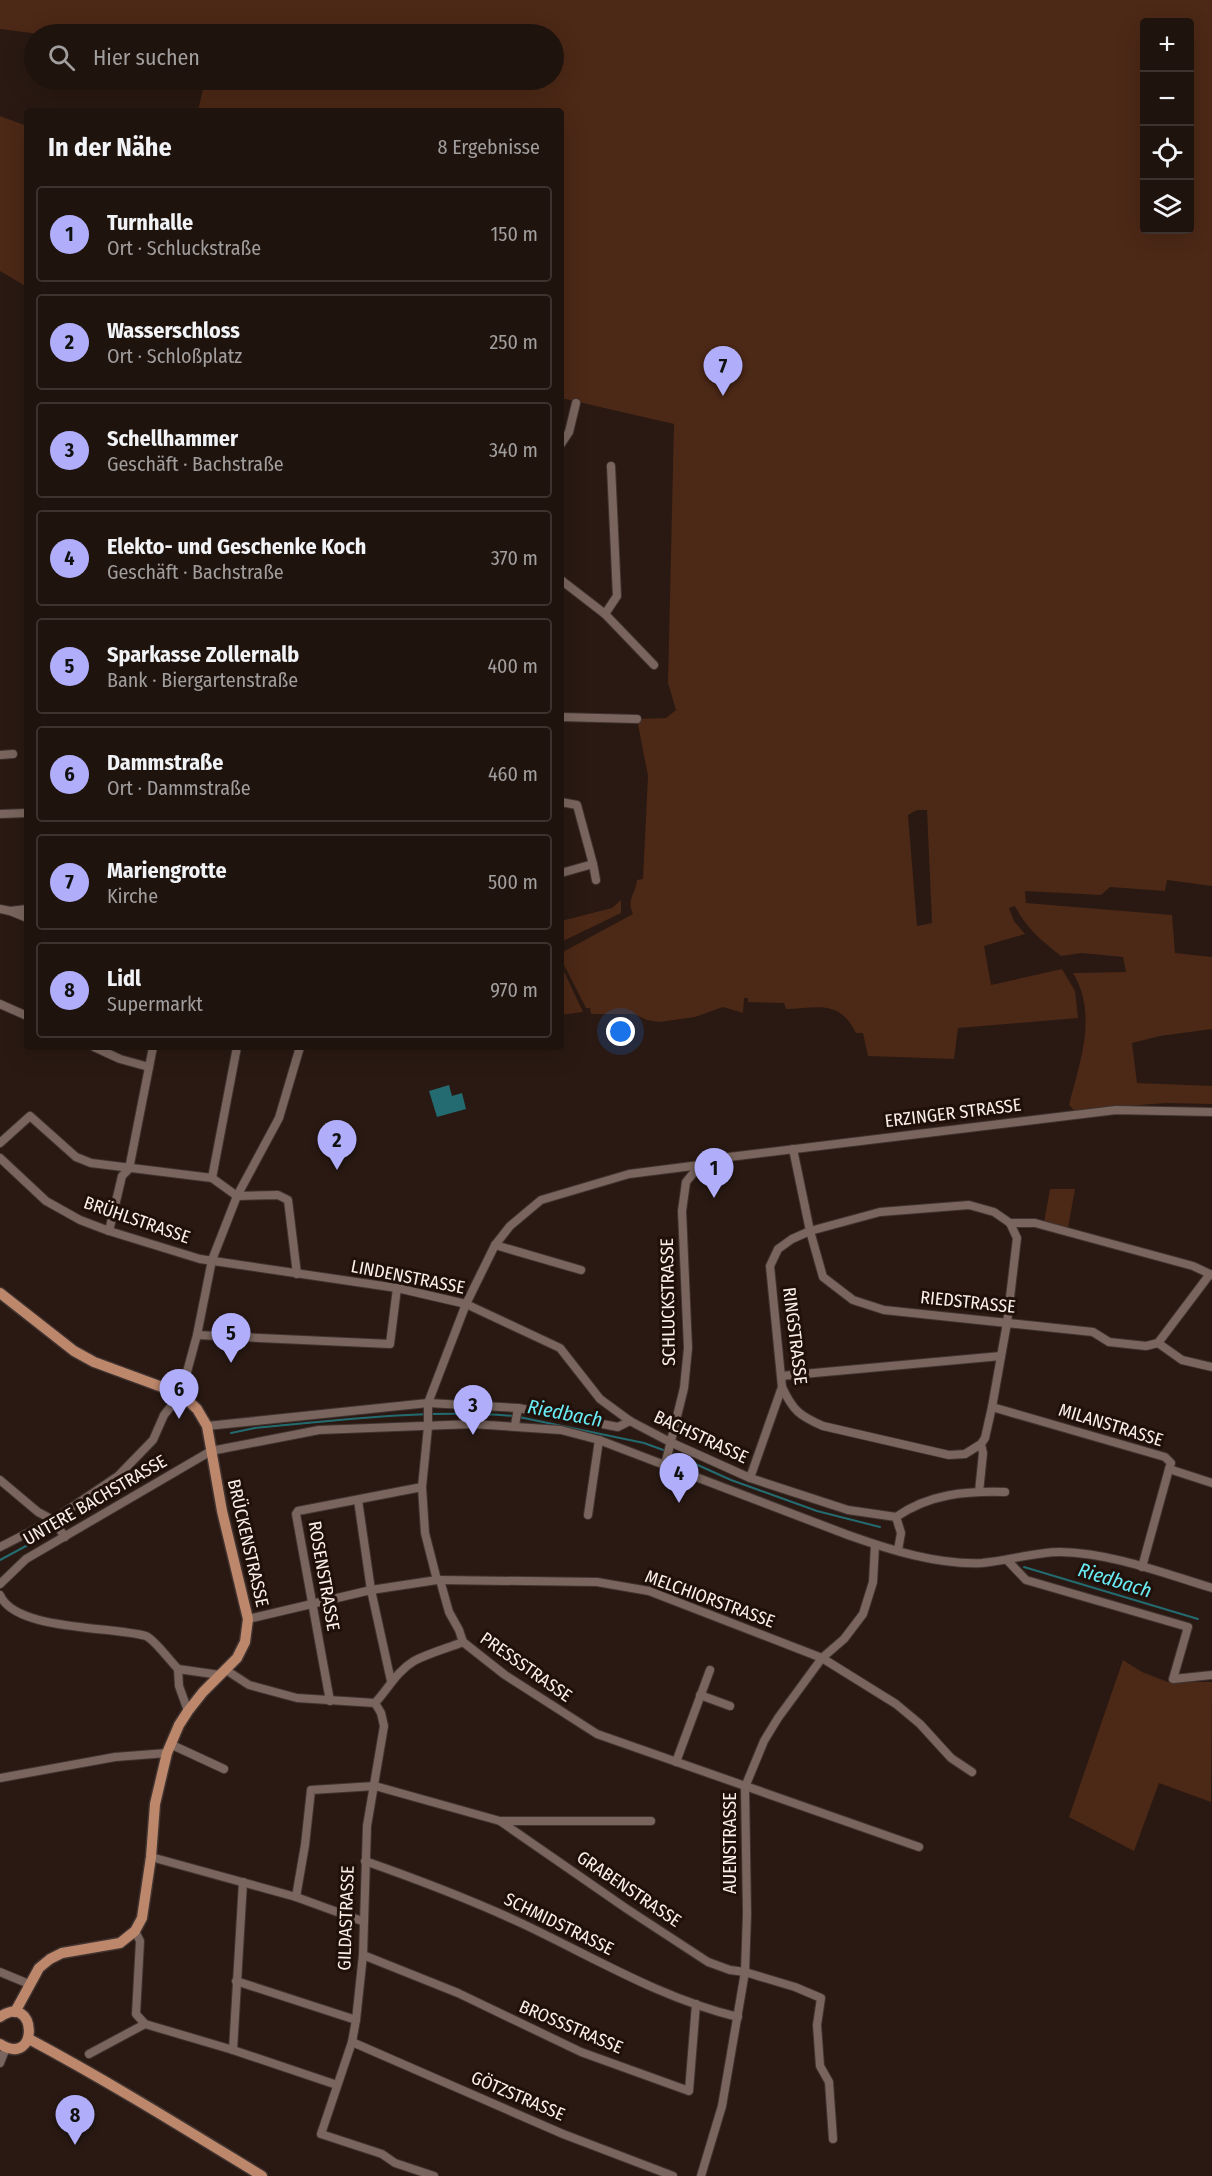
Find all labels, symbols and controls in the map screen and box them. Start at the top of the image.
map controls [1140,18,1194,234]
button: + [1140,18,1194,72]
search box [24,24,564,90]
icon: search [45,41,78,74]
text: Hier suchen [93,44,200,71]
button: − [1140,72,1194,126]
button: locate [1140,126,1194,180]
text: In der Nähe [48,132,172,163]
text: 8 Ergebnisse [437,135,540,159]
button: layers [1140,180,1194,234]
text: Turnhalle [107,209,193,236]
text: 1 [65,222,74,246]
text: 150 m [491,222,538,246]
text: Ort · Schluckstraße [107,236,261,260]
text: Wasserschloss [107,317,240,344]
text: 2 [65,330,74,354]
text: 250 m [490,330,538,354]
text: Ort · Schloßplatz [107,344,242,368]
pin: 7 [704,346,742,396]
text: Schellhammer [107,425,238,452]
text: 3 [65,438,74,462]
text: 340 m [489,438,538,462]
text: Geschäft · Bachstraße [107,452,284,476]
text: Elekto- und Geschenke Koch [107,533,366,560]
text: 4 [64,546,75,570]
text: 370 m [491,546,538,570]
text: Geschäft · Bachstraße [107,560,284,584]
text: Sparkasse Zollernalb [107,641,299,668]
text: 5 [65,654,74,678]
text: 400 m [487,654,538,678]
text: Bank · Biergartenstraße [107,668,298,692]
text: Dammstraße [107,749,223,776]
text: 6 [64,762,75,786]
text: 460 m [488,762,538,786]
text: Ort · Dammstraße [107,776,251,800]
text: Mariengrotte [107,857,227,884]
text: 7 [65,870,74,894]
text: 500 m [488,870,538,894]
text: Kirche [107,884,158,908]
text: Lidl [107,965,141,992]
text: 8 [64,978,75,1002]
text: 970 m [490,978,538,1002]
text: Supermarkt [107,992,203,1016]
your location [606,1017,635,1046]
street label: ERZINGER STRASSE [884,1094,1022,1132]
pin: 2 [318,1120,356,1170]
pin: 1 [694,1148,734,1198]
street label: BRÜHLSTRASSE [81,1192,193,1248]
street label: SCHLUCKSTRASSE [656,1238,680,1366]
street label: LINDENSTRASSE [349,1255,467,1299]
street label: RINGSTRASSE [778,1286,812,1386]
street label: RIEDSTRASSE [919,1286,1017,1318]
pin: 5 [212,1314,250,1363]
pin: 6 [160,1370,198,1419]
pin: 3 [454,1386,492,1435]
water label: Riedbach [525,1394,605,1432]
street label: MILANSTRASSE [1056,1399,1166,1451]
street label: BACHSTRASSE [650,1406,752,1468]
street label: UNTERE BACHSTRASSE [19,1450,171,1550]
pin: 4 [660,1454,698,1503]
street label: BRÜCKENSTRASSE [223,1477,273,1609]
street label: ROSENSTRASSE [303,1519,345,1633]
water label: Riedbach [1075,1557,1155,1603]
street label: MELCHIORSTRASSE [642,1565,778,1633]
street label: PRESSSTRASSE [476,1627,576,1707]
street label: AUENSTRASSE [719,1792,741,1894]
street label: GRABENSTRASSE [573,1846,685,1932]
street label: GILDASTRASSE [333,1865,359,1971]
street label: SCHMIDSTRASSE [501,1888,617,1960]
street label: BROSSSTRASSE [516,1995,626,2059]
street label: GÖTZSTRASSE [468,2066,568,2126]
pin: 8 [56,2096,94,2145]

